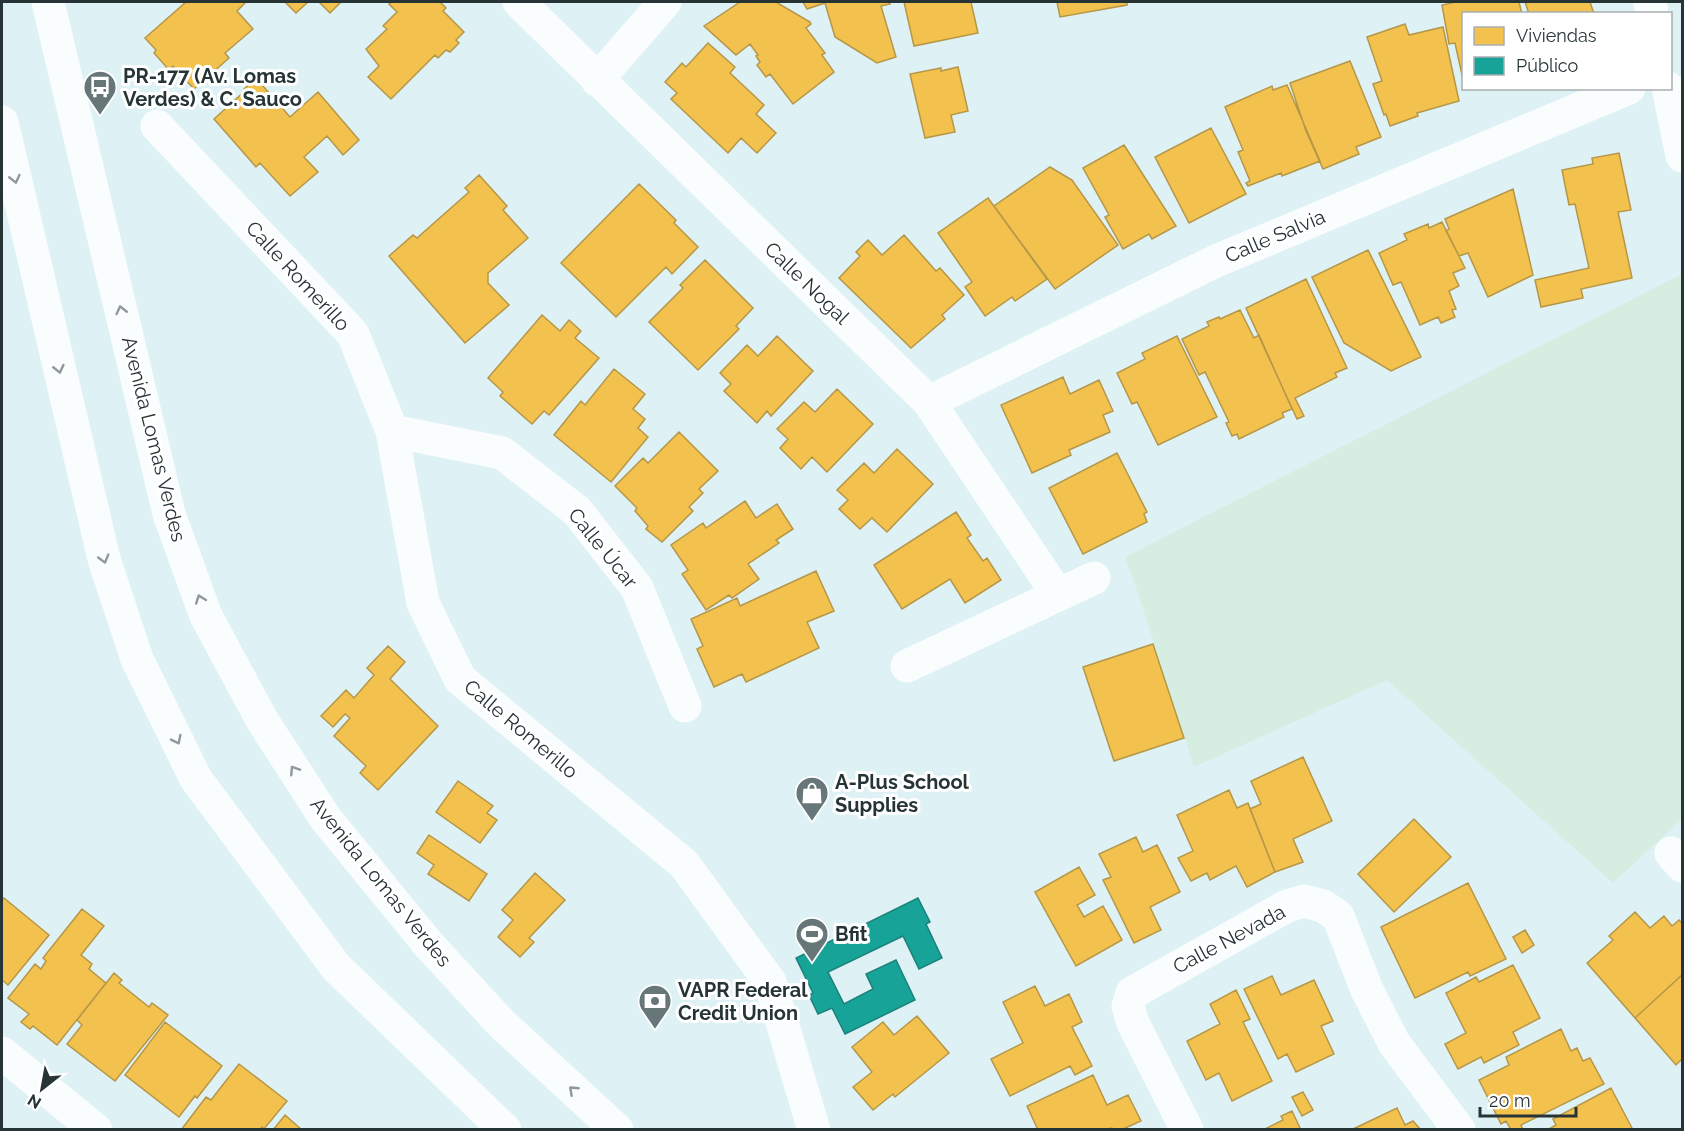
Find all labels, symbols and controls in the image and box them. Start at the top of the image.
legend [1462,12,1672,90]
text: Viviendas [1516,25,1597,46]
text: Público [1516,55,1579,76]
place label: PR-177 (Av. Lomas Verdes) & C. Sauco [123,64,302,111]
bus stop icon: PR-177 (Av. Lomas Verdes) & C. Sauco [82,69,118,116]
one-way arrow [7,174,20,184]
street label: Calle Salvia [1221,204,1329,268]
street label: Calle Romerillo [241,216,355,336]
street label: Calle Nogal [760,237,855,330]
one-way arrow [115,306,128,316]
street label: Avenida Lomas Verdes [117,334,191,544]
one-way arrow [52,364,65,374]
street label: Calle Úcar [563,503,643,593]
one-way arrow [97,553,109,564]
one-way arrow [195,595,208,605]
street label: Calle Romerillo [459,674,583,784]
one-way arrow [169,733,181,744]
one-way arrow [290,766,302,776]
place label: A-Plus School Supplies [835,770,969,817]
shop icon: A-Plus School Supplies [794,775,830,822]
street label: Avenida Lomas Verdes [305,793,457,971]
street label: Calle Nevada [1169,899,1289,979]
sports icon: Bfit [794,916,830,963]
place label: Bfit [835,922,868,946]
place label: VAPR Federal Credit Union [678,978,808,1025]
bank icon: VAPR Federal Credit Union [637,983,673,1030]
north arrow [12,1059,72,1119]
scale bar [1480,1080,1576,1118]
one-way arrow [570,1086,580,1097]
text: N [24,1090,45,1113]
text: 20 m [1489,1090,1531,1111]

